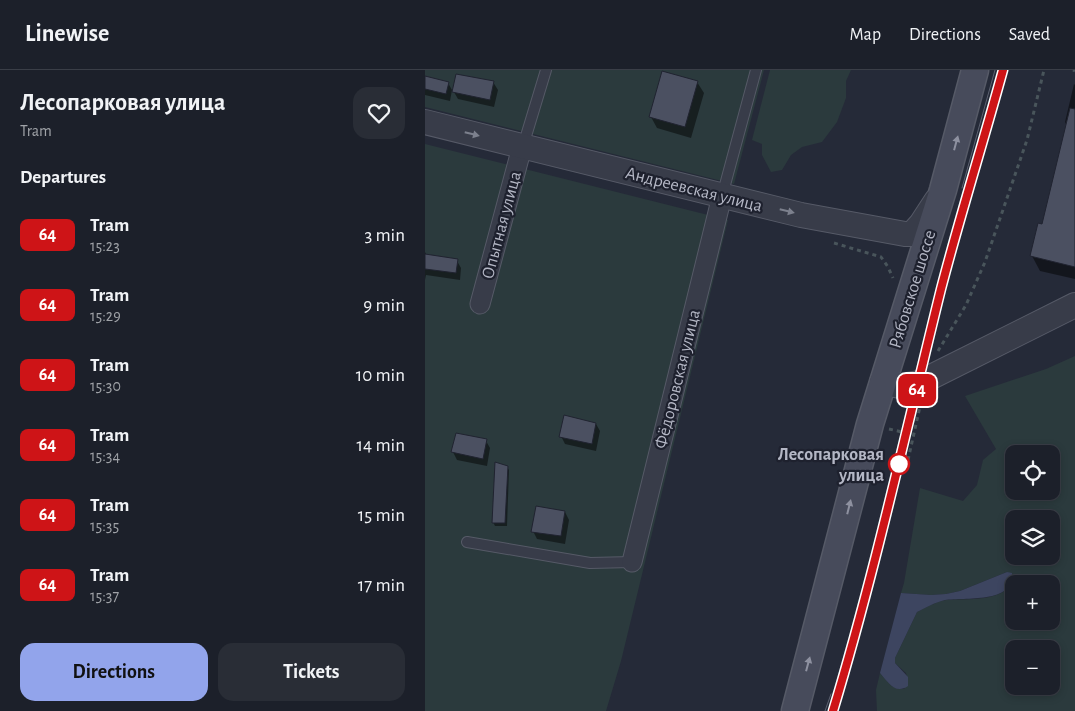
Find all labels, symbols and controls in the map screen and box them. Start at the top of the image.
text: Linewise [25,22,109,46]
text: Map [850,26,881,44]
text: Directions [909,26,981,44]
text: Saved [1009,26,1050,44]
button: heart [353,87,405,139]
text: Лесопарковая улица [20,91,225,115]
text: Tram [20,123,52,139]
one-way arrow [465,130,480,138]
one-way arrow [952,136,960,151]
street label: Андреевская улица [623,164,764,216]
text: Departures [20,168,106,187]
street label: Опытная улица [479,170,525,281]
one-way arrow [779,207,794,215]
text: Tram [90,216,129,235]
text: 64 [39,226,56,244]
text: 3 min [364,226,405,245]
street label: Рябовское шоссе [885,228,940,351]
text: 15:23 [90,238,120,254]
text: Tram [90,286,129,305]
text: 64 [39,296,56,314]
text: 9 min [363,296,405,315]
text: 15:29 [90,308,121,324]
street label: Фёдоровская улица [652,308,704,451]
text: Tram [90,356,129,375]
text: 64 [39,366,56,384]
text: 10 min [356,366,405,385]
line badge: 64 [895,374,939,406]
text: 15:30 [90,378,121,394]
text: 64 [908,381,926,399]
text: Tram [90,426,129,445]
text: 64 [39,436,56,454]
text: 14 min [357,436,405,455]
map controls [1005,445,1060,695]
button: locate [1005,445,1060,500]
place label: Лесопарковая улица [778,446,884,485]
text: 15:34 [90,448,120,464]
marker: Лесопарковая улица [888,453,910,475]
text: Tram [90,496,129,515]
one-way arrow [845,499,853,514]
text: 64 [39,506,56,524]
text: 15 min [358,506,405,525]
button: layers [1005,510,1060,565]
text: 15:35 [90,518,119,534]
text: Tram [90,566,129,585]
button: + [1005,575,1060,630]
text: 64 [39,576,56,594]
text: 17 min [358,576,405,595]
text: 15:37 [90,588,119,604]
button: − [1005,640,1060,695]
button: Directions [20,643,208,701]
button: Tickets [218,643,405,701]
one-way arrow [804,656,812,671]

